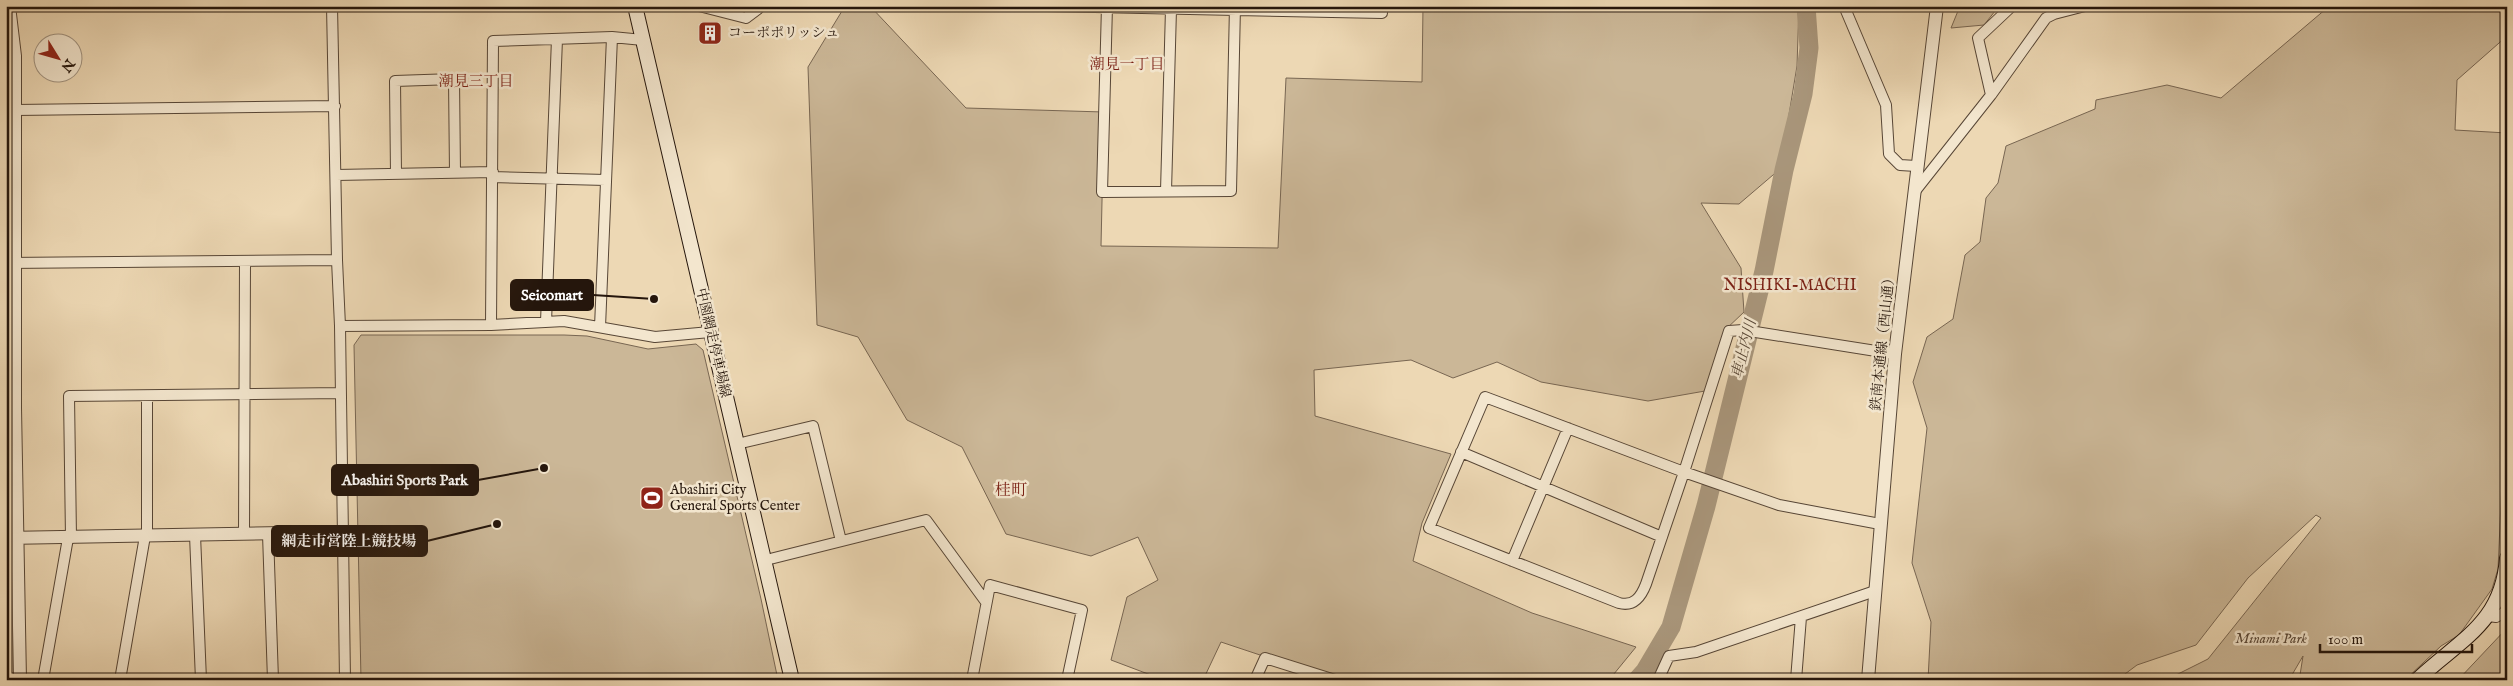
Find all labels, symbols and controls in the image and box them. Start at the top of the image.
building icon: コーポポリッシュ [697,20,723,46]
place label: コーポポリッシュ [728,24,839,42]
north arrow [32,32,82,82]
text: N [57,54,79,75]
district label: 潮見一丁目 [1089,55,1165,74]
district label: 潮見三丁目 [438,72,514,91]
street label: 鉄南本通線（西山通） [1867,270,1899,412]
district label: NISHIKI-MACHI [1723,276,1857,296]
callout: Seicomart [511,280,593,310]
text: Seicomart [521,286,584,305]
street label: 中園網走停車場線 [692,286,734,400]
water label: 車止内川 [1728,316,1761,380]
callout: Abashiri Sports Park [332,465,478,495]
text: Abashiri Sports Park [341,471,469,490]
place label: Abashiri City General Sports Center [669,481,800,515]
district label: 桂町 [995,481,1027,501]
sports icon: Abashiri City General Sports Center [639,485,665,511]
callout: 網走市営陸上競技場 [272,526,427,556]
text: 網走市営陸上競技場 [281,532,417,551]
scale bar [2320,621,2473,653]
park label: Minami Park [2235,630,2307,648]
text: 100 m [2328,630,2364,649]

